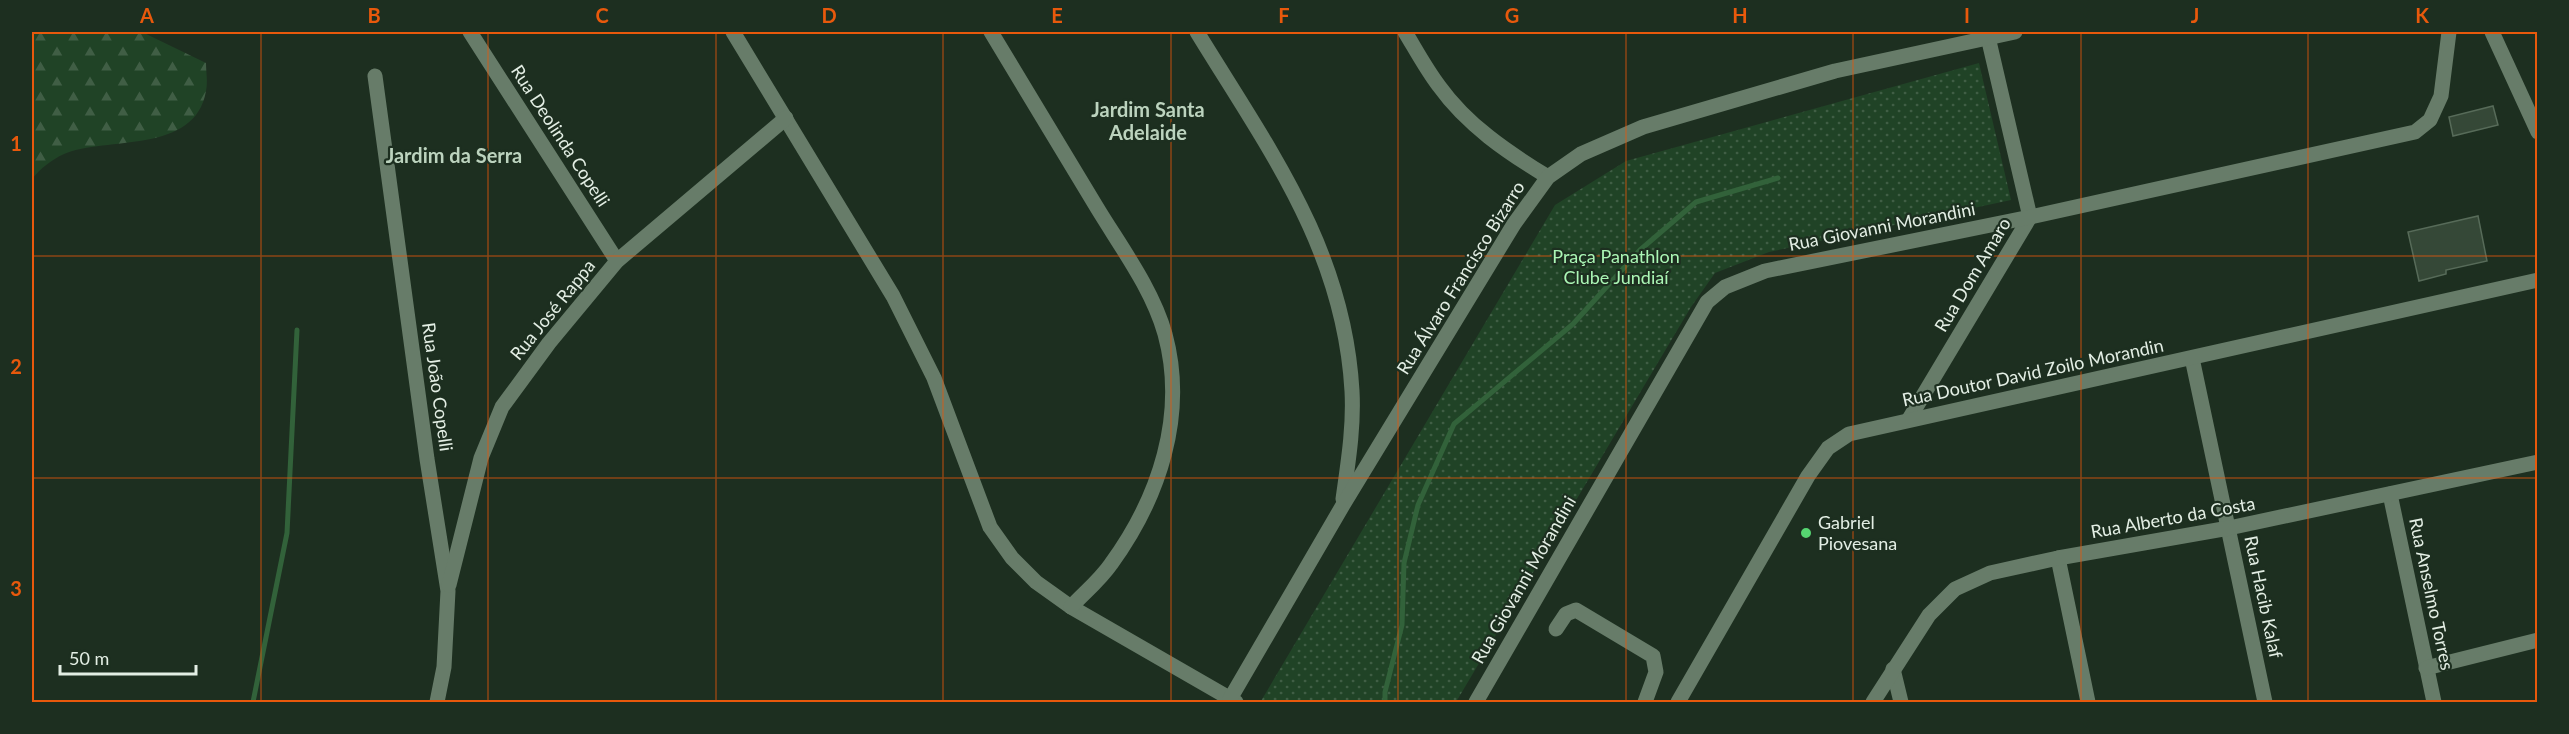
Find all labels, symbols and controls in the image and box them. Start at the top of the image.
text: A [139,3,154,27]
text: B [367,3,381,27]
text: C [595,3,609,27]
text: D [821,3,837,27]
text: E [1051,3,1063,27]
text: F [1278,3,1290,27]
text: G [1505,3,1519,27]
text: H [1732,3,1748,27]
text: I [1964,3,1970,27]
text: J [2191,3,2199,27]
text: K [2415,3,2429,27]
street label: Rua Deolinda Copelli [507,60,615,210]
district label: Jardim Santa Adelaide [1091,97,1205,144]
text: 1 [10,131,22,155]
district label: Jardim da Serra [386,143,522,167]
street label: Rua Álvaro Francisco Bizarro [1392,177,1529,378]
street label: Rua Giovanni Morandini [1787,197,1977,255]
street label: Rua Dom Amaro [1929,213,2015,336]
park label: Praça Panathlon Clube Jundiaí [1552,245,1680,288]
street label: Rua José Rappa [505,255,599,364]
street label: Rua João Copelli [418,321,458,453]
street label: Rua Doutor David Zoilo Morandin [1900,334,2166,411]
text: 2 [10,354,22,378]
street label: Rua Giovanni Morandini [1466,492,1580,667]
street label: Rua Alberto da Costa [2089,492,2257,542]
place label: Gabriel Piovesana [1818,511,1897,554]
street label: Rua Anselmo Torres [2405,516,2459,672]
marker: Gabriel Piovesana [1799,526,1813,540]
street label: Rua Hacib Kalaf [2240,534,2288,661]
text: 3 [10,576,22,600]
scale bar [60,638,196,676]
text: 50 m [69,647,109,669]

